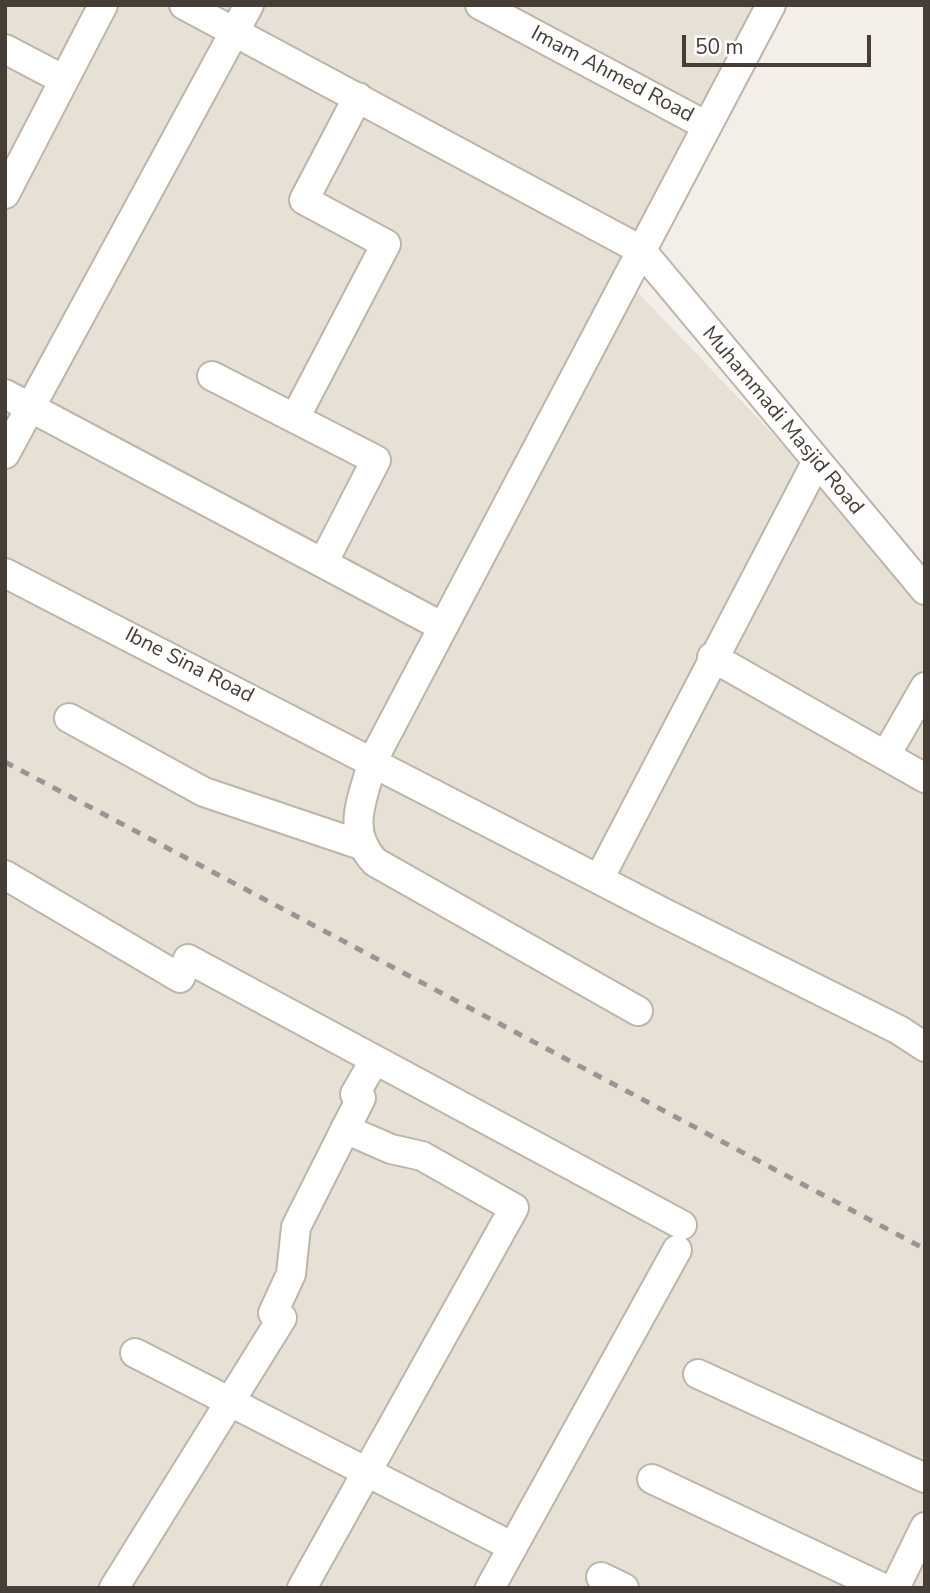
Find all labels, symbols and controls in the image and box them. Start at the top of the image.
street label: Imam Ahmed Road [526,21,698,129]
scale bar [685,21,874,65]
text: 50 m [695,33,744,61]
street label: Muhammadi Masjid Road [696,322,868,520]
street label: Ibne Sina Road [120,623,258,709]

